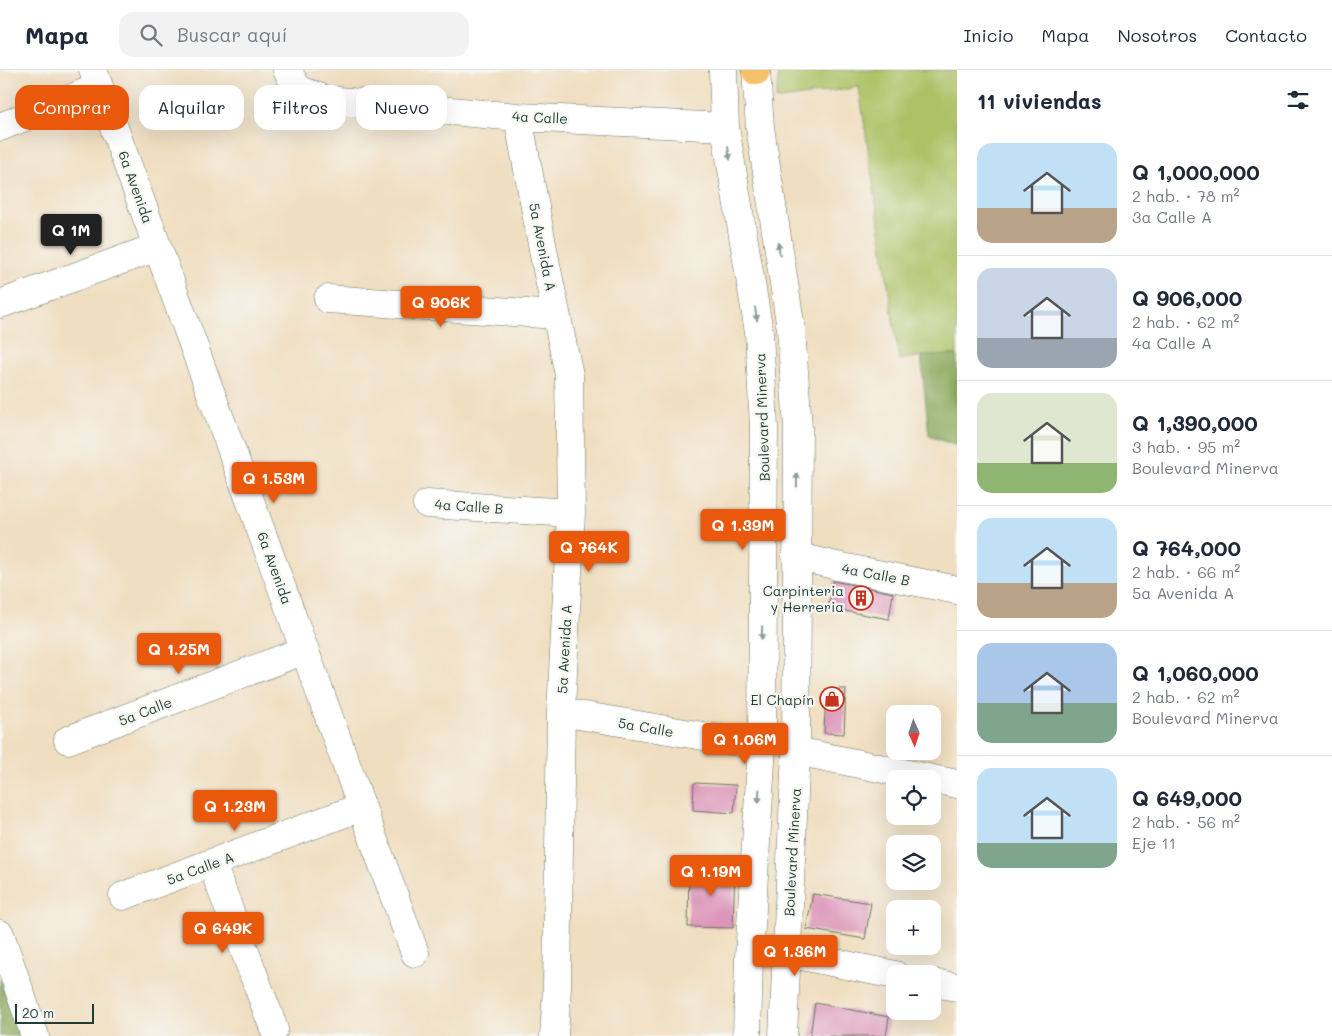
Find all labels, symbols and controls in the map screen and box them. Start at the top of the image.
search box [119,12,469,57]
text: Mapa [25,19,89,50]
icon: search [137,21,165,49]
text: Buscar aquí [177,22,287,47]
text: Inicio [963,23,1014,47]
text: Mapa [1042,23,1089,47]
text: Nosotros [1117,23,1197,47]
text: Contacto [1225,23,1307,47]
chip: Comprar [15,85,129,130]
chip: Alquilar [139,85,244,130]
chip: Filtros [254,85,346,130]
chip: Nuevo [356,85,447,130]
icon: filters [1284,86,1312,114]
text: 11 viviendas [977,87,1101,114]
street label: 4a Calle [512,106,568,128]
one-way arrow [725,146,733,162]
street label: 6a Avenida [114,148,158,226]
text: Q 1,000,000 [1132,158,1260,185]
icon: home [1017,163,1077,223]
text: 2 hab. · 78 m² [1132,185,1240,206]
street label: 5a Avenida A [525,201,561,293]
text: 3a Calle A [1132,206,1212,227]
pin: Q 1M [41,214,101,256]
text: Q 1M [52,219,90,240]
one-way arrow [774,240,782,256]
text: Q 906,000 [1132,284,1242,311]
pin: Q 906K [400,286,482,328]
icon: home [1017,288,1077,348]
text: Q 906K [412,291,470,312]
one-way arrow [752,306,760,322]
text: 2 hab. · 62 m² [1132,311,1240,332]
text: 4a Calle A [1132,332,1212,353]
street label: Boulevard Minerva [750,353,774,481]
text: Q 1,390,000 [1132,409,1258,436]
icon: home [1017,413,1077,473]
text: 3 hab. · 95 m² [1132,436,1240,457]
text: Boulevard Minerva [1132,457,1279,478]
pin: Q 1.53M [228,462,320,504]
text: Q 1.53M [243,467,305,488]
one-way arrow [793,472,801,488]
street label: 4a Calle B [434,494,504,518]
pin: Q 1.39M [697,508,789,551]
text: Q 1.39M [712,514,774,535]
street label: 6a Avenida [253,529,297,607]
pin: Q 764K [548,530,630,573]
text: Q 764,000 [1132,534,1241,561]
text: Q 764K [560,536,618,557]
icon: home [1017,538,1077,598]
street label: 4a Calle B [840,558,912,590]
text: 2 hab. · 66 m² [1132,561,1240,582]
place label: Carpinteria y Herreria [763,581,844,616]
text: 5a Avenida A [1132,582,1234,603]
building icon: Carpinteria y Herreria [848,585,874,611]
street label: 5a Avenida A [552,604,576,694]
one-way arrow [758,625,766,641]
pin: Q 1.25M [133,632,225,675]
text: Q 1.25M [148,638,210,659]
text: Q 1,060,000 [1132,659,1259,686]
icon: home [1017,663,1077,723]
shop icon: El Chapín [819,686,845,712]
text: 2 hab. · 62 m² [1132,686,1240,707]
place label: El Chapín [751,690,814,709]
street label: 5a Calle [116,692,174,730]
north arrow [886,705,941,760]
map controls [886,705,941,1020]
text: Boulevard Minerva [1132,707,1279,728]
street label: 5a Calle [617,713,675,741]
pin: Q 1.06M [699,722,791,765]
text: Q 1.06M [713,728,777,749]
button: locate [886,770,941,825]
text: Q 649,000 [1132,784,1242,811]
street label: Boulevard Minerva [779,787,805,917]
one-way arrow [754,788,762,804]
icon: home [1017,788,1077,848]
pin: Q 1.23M [189,790,281,832]
text: Q 1.23M [204,795,266,816]
text: 2 hab. · 56 m² [1132,811,1240,832]
text: Eje 11 [1132,832,1176,853]
button: layers [886,835,941,890]
street label: 5a Calle A [164,847,236,889]
pin: Q 1.19M [665,854,757,897]
text: Q 1.19M [681,860,741,881]
button: + [886,900,941,955]
pin: Q 649K [182,912,264,954]
text: Q 649K [194,917,252,938]
pin: Q 1.36M [749,934,841,977]
text: Q 1.36M [764,940,826,961]
button: − [886,965,941,1020]
scale bar [15,1001,94,1024]
text: 20 m [22,1003,54,1022]

